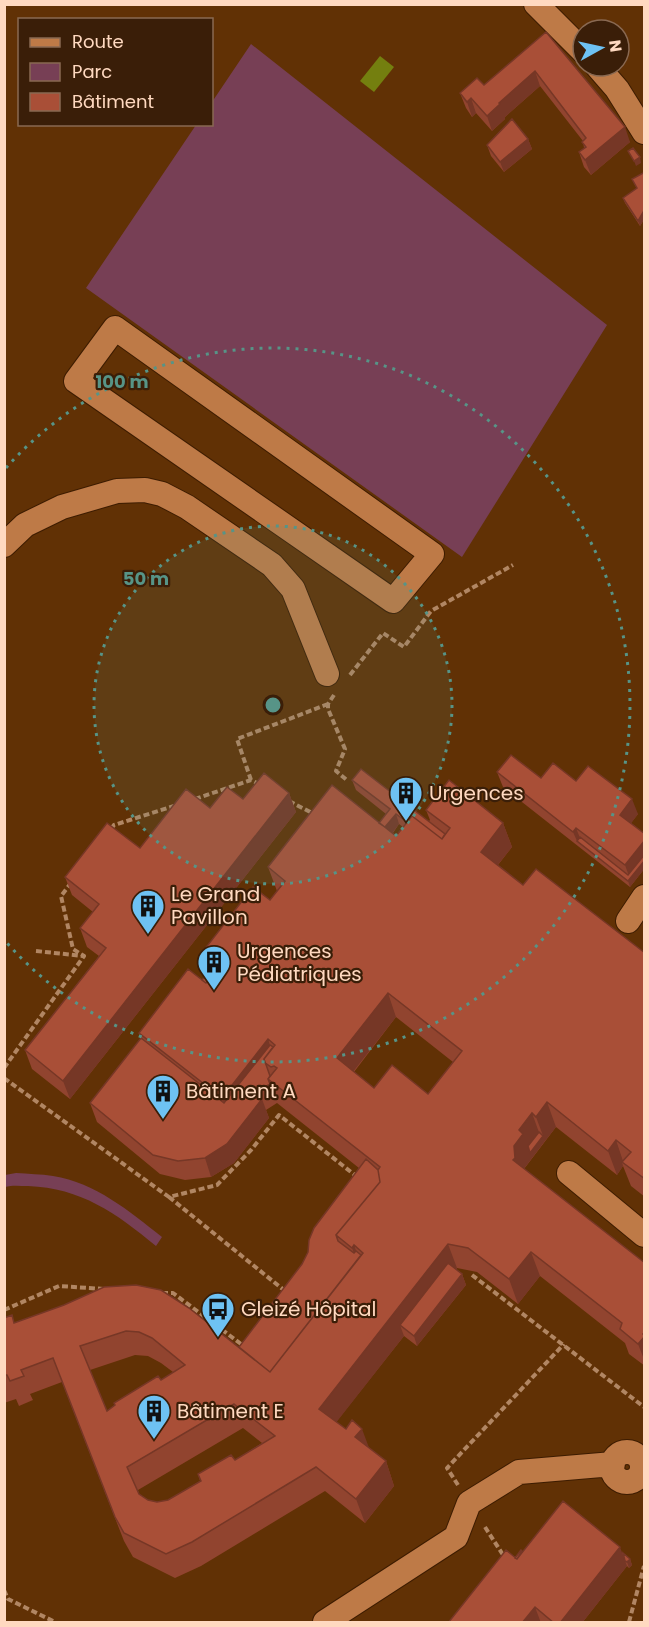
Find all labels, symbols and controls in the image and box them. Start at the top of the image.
legend [18,18,213,126]
north arrow [571,18,631,78]
text: Route [72,29,124,54]
text: N [603,38,628,54]
text: Parc [72,59,112,84]
text: Bâtiment [72,89,154,114]
text: 100 m [95,369,149,394]
text: 50 m [123,566,169,591]
centre of rings [263,695,283,715]
building icon: Urgences [388,775,424,822]
place label: Urgences [429,779,524,807]
place label: Le Grand Pavillon [171,880,260,931]
building icon: Le Grand Pavillon [130,888,166,935]
place label: Urgences Pédiatriques [237,937,362,988]
building icon: Urgences Pédiatriques [196,944,232,991]
building icon: Bâtiment A [145,1073,181,1120]
place label: Bâtiment A [186,1077,296,1105]
bus stop icon: Gleizé Hôpital [200,1291,236,1338]
place label: Gleizé Hôpital [241,1295,376,1323]
building icon: Bâtiment E [136,1393,172,1440]
place label: Bâtiment E [177,1397,284,1425]

